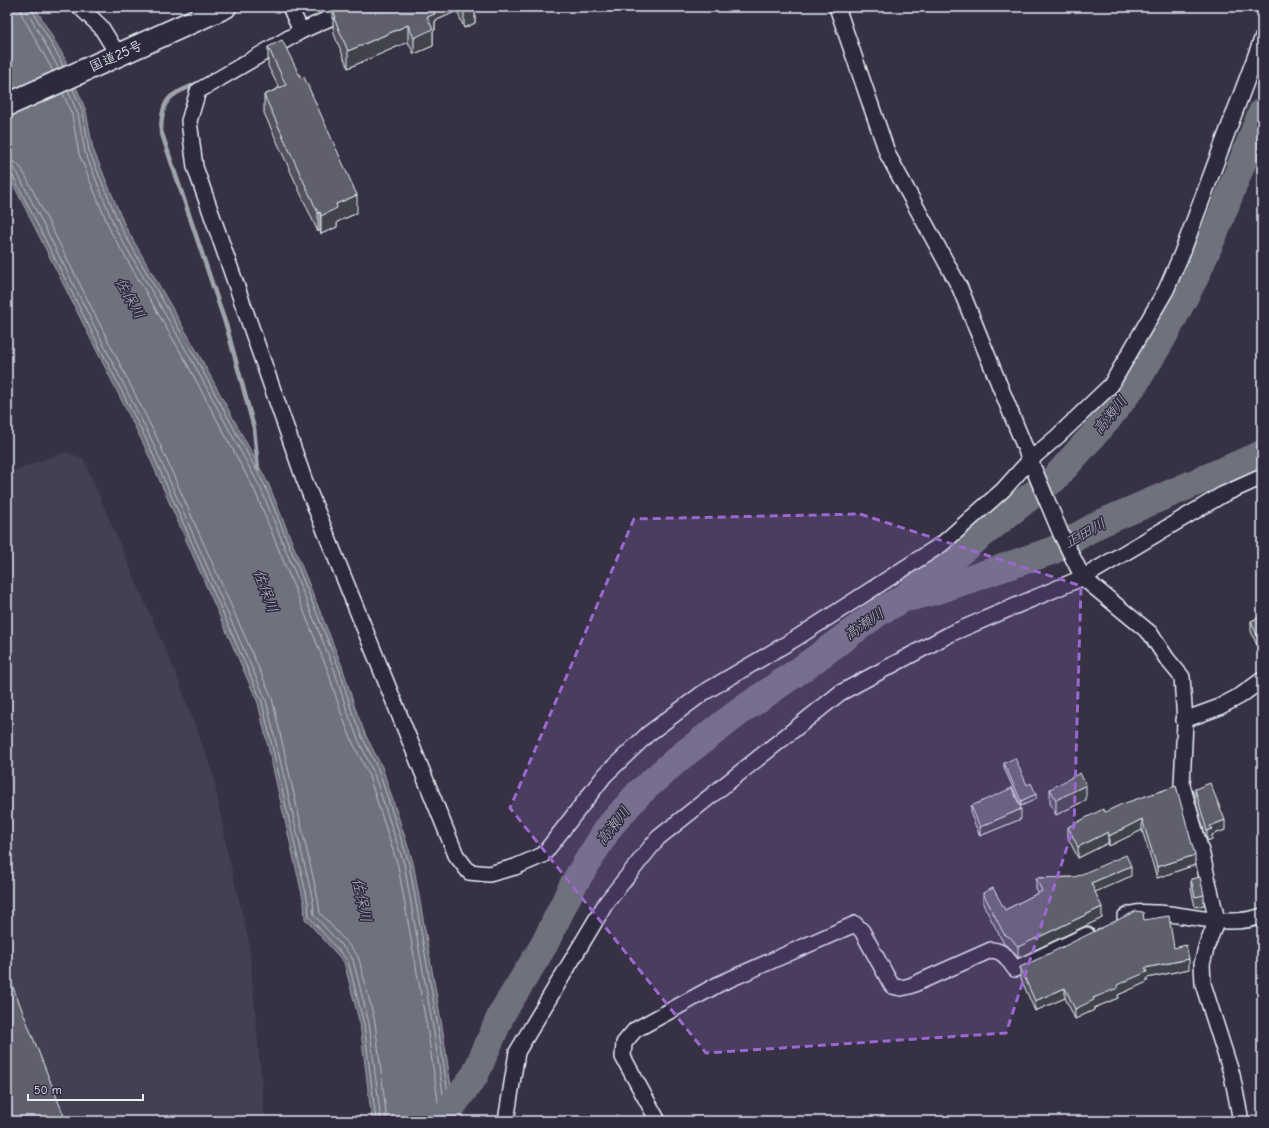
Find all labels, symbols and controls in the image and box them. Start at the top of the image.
street label: 国道25号 [87,37,145,75]
water label: 佐保川 [111,274,149,322]
water label: 高瀬川 [1089,392,1131,438]
water label: 正田川 [1061,514,1109,552]
water label: 佐保川 [250,567,282,615]
water label: 高瀬川 [840,604,888,644]
water label: 高瀬川 [592,803,634,849]
water label: 佐保川 [349,876,375,924]
scale bar [28,1076,143,1102]
text: 50 m [34,1083,62,1097]

